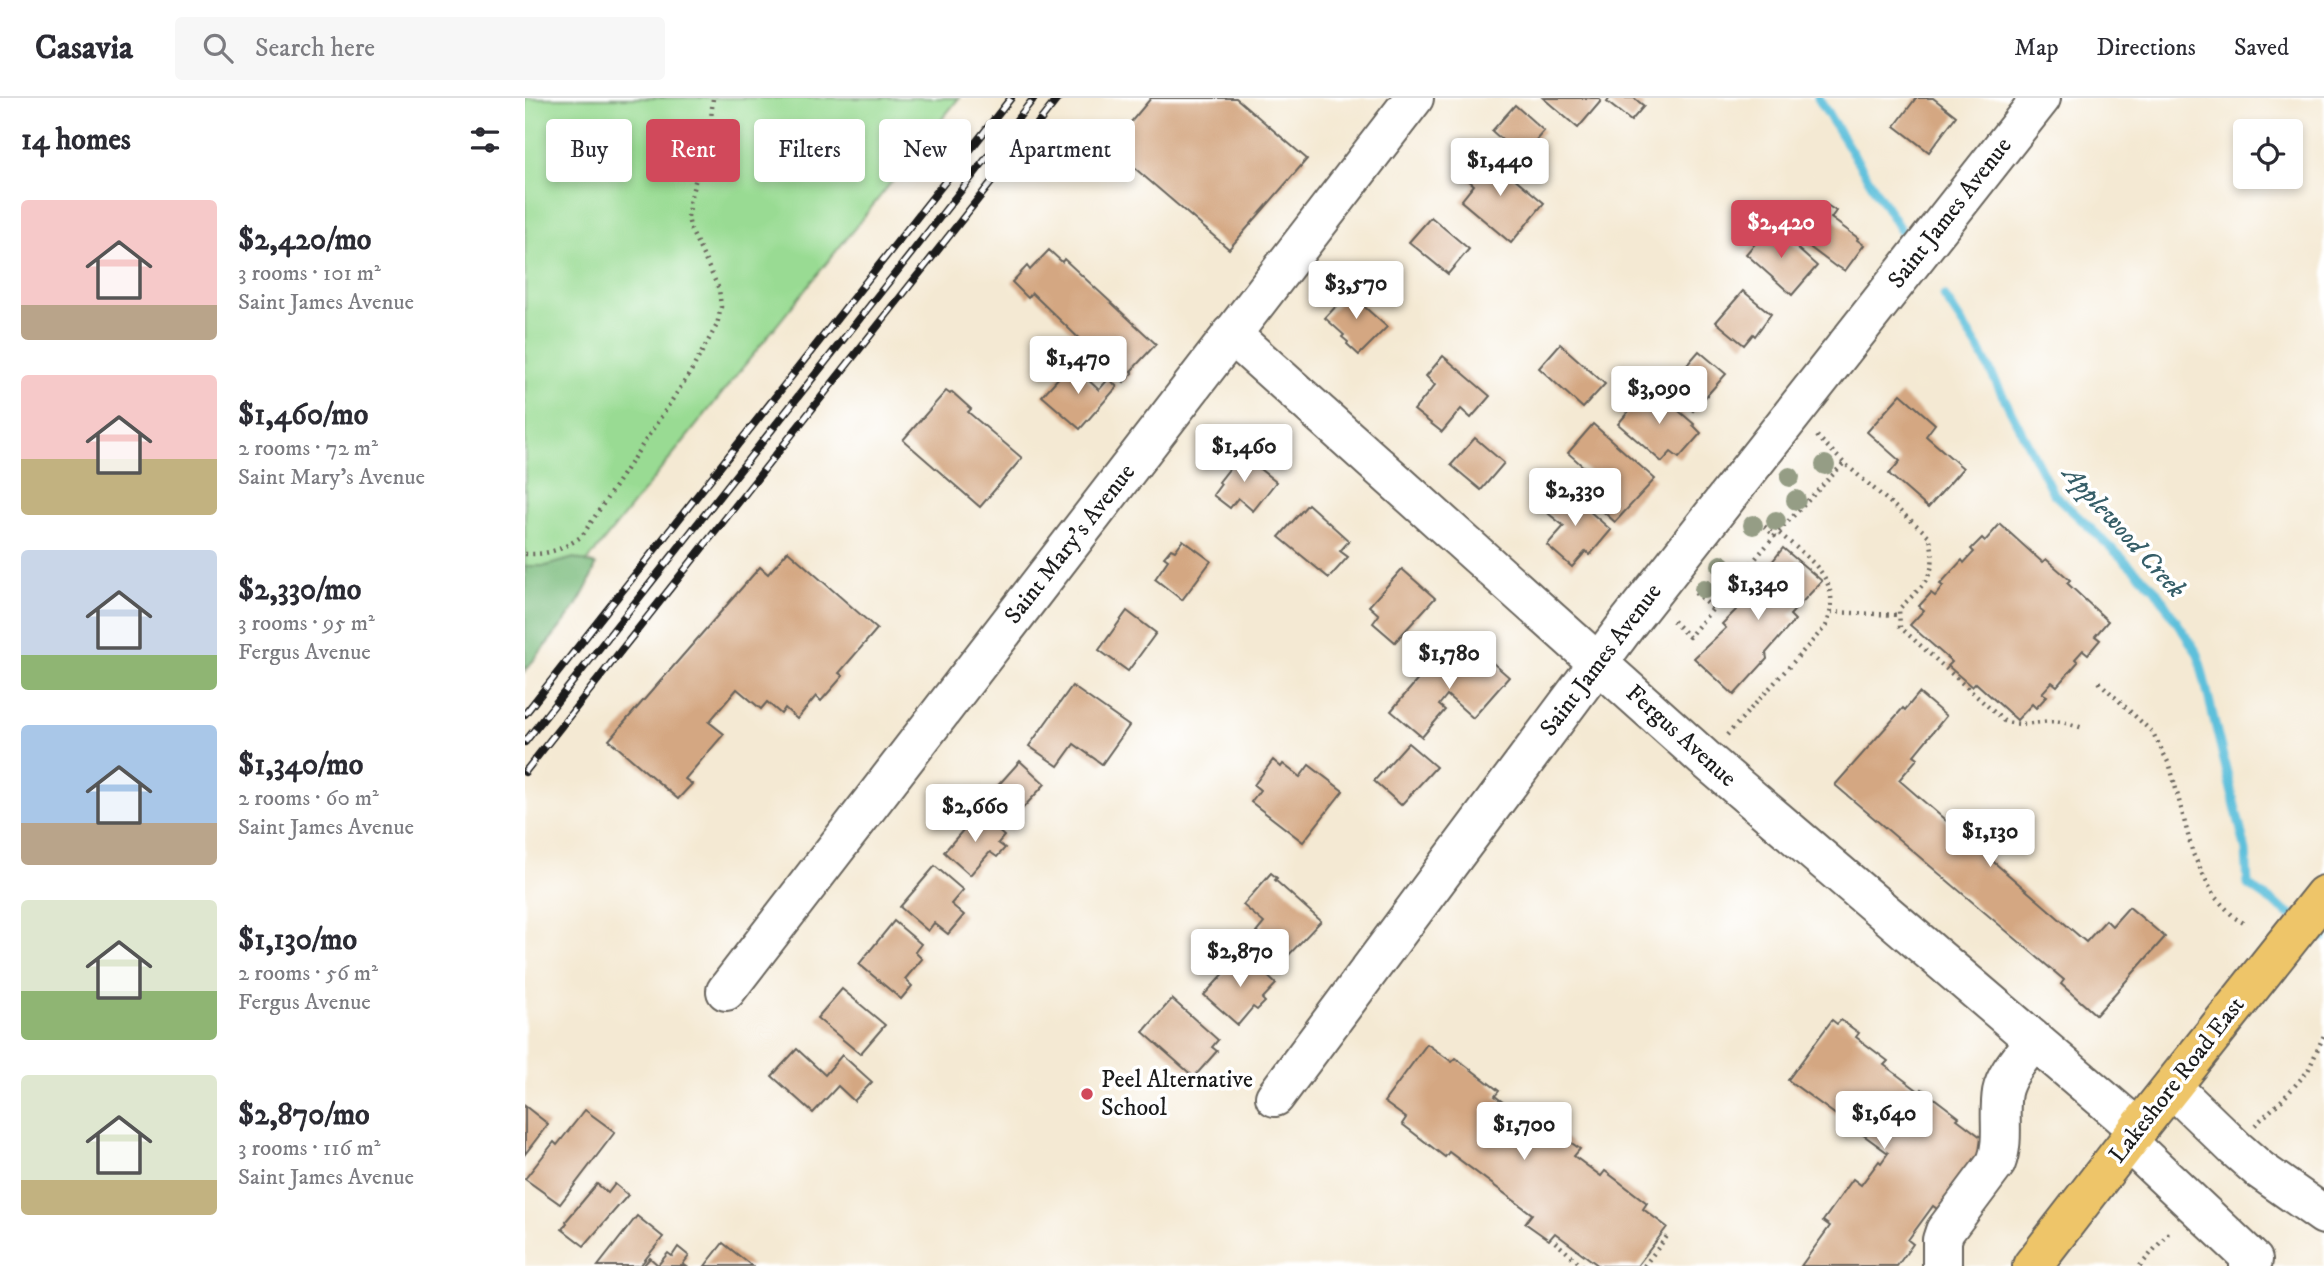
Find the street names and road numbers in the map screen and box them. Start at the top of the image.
street label: Saint James Avenue [1882,131,2018,295]
street label: Saint Mary's Avenue [998,458,1142,630]
street label: Saint James Avenue [1534,578,1668,742]
street label: Fergus Avenue [1619,678,1743,794]
street label: Lakeshore Road East [2103,991,2251,1169]

